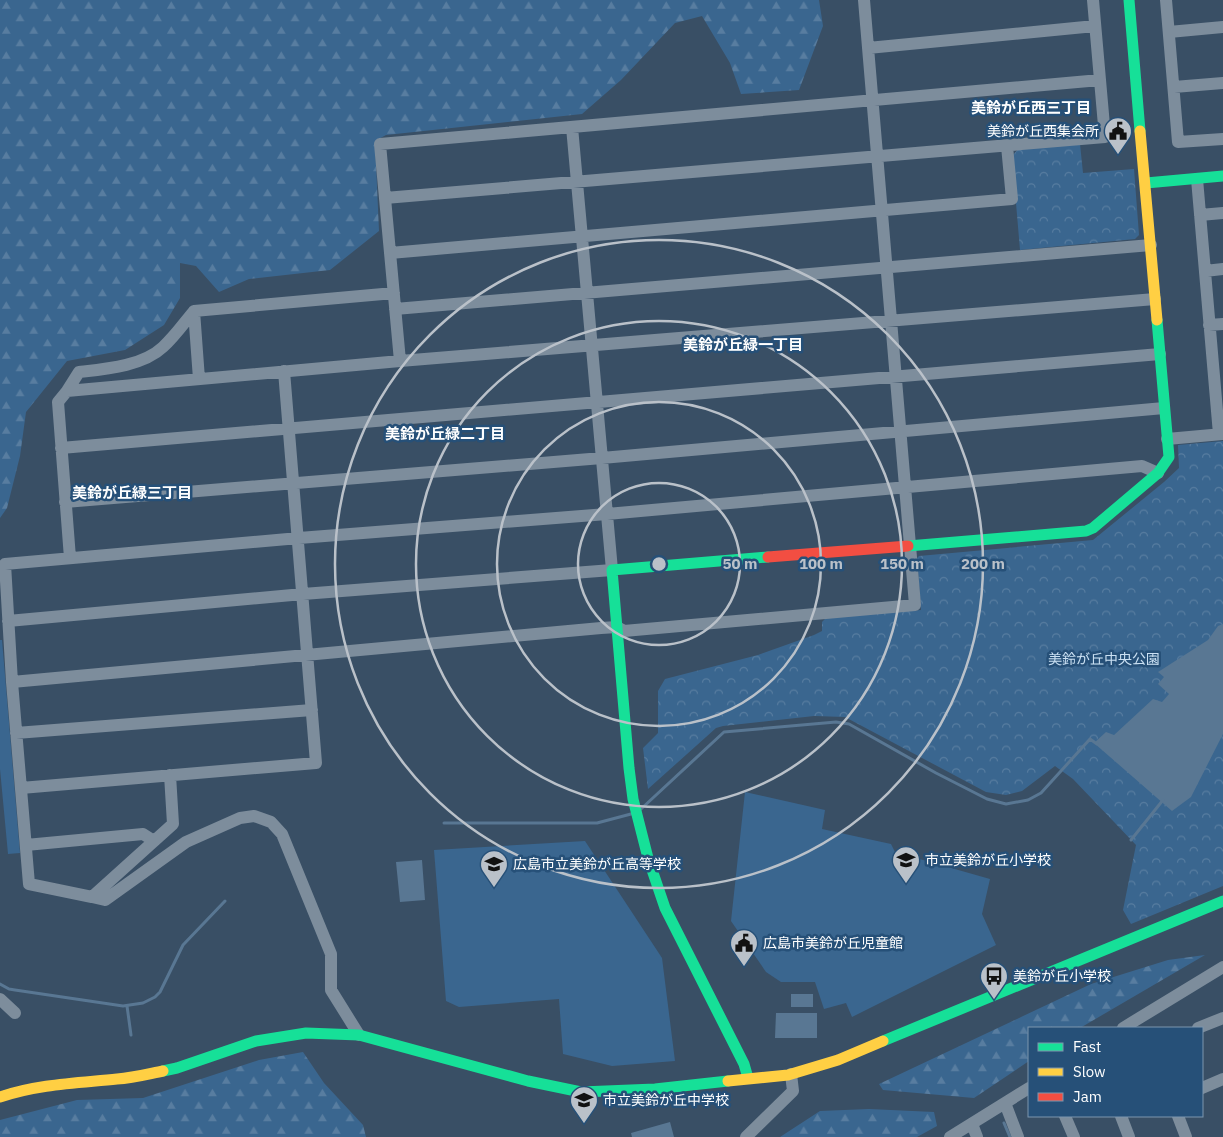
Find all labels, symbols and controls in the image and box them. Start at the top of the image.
district label: 美鈴が丘西三丁目 [971,98,1091,117]
public building icon: 美鈴が丘西集会所 [1103,116,1133,155]
place label: 美鈴が丘西集会所 [987,122,1099,140]
district label: 美鈴が丘緑一丁目 [683,335,803,354]
district label: 美鈴が丘緑二丁目 [385,424,505,443]
district label: 美鈴が丘緑三丁目 [72,483,192,502]
text: 50 m [723,554,757,573]
text: 100 m [799,554,843,573]
text: 150 m [880,554,924,573]
text: 200 m [961,554,1005,573]
centre of rings [650,555,668,573]
park label: 美鈴が丘中央公園 [1048,650,1160,668]
school or university icon: 市立美鈴が丘小学校 [891,845,921,884]
school or university icon: 広島市立美鈴が丘高等学校 [479,849,509,888]
place label: 市立美鈴が丘小学校 [925,851,1051,869]
place label: 広島市立美鈴が丘高等学校 [513,855,681,873]
public building icon: 広島市美鈴が丘児童館 [729,928,759,967]
place label: 広島市美鈴が丘児童館 [763,934,903,952]
bus stop icon: 美鈴が丘小学校 [979,961,1009,1000]
place label: 美鈴が丘小学校 [1013,967,1111,985]
legend [1028,1027,1203,1117]
text: Fast [1073,1037,1101,1056]
text: Slow [1073,1062,1106,1081]
school or university icon: 市立美鈴が丘中学校 [569,1085,599,1124]
text: Jam [1073,1087,1102,1106]
place label: 市立美鈴が丘中学校 [603,1091,729,1109]

